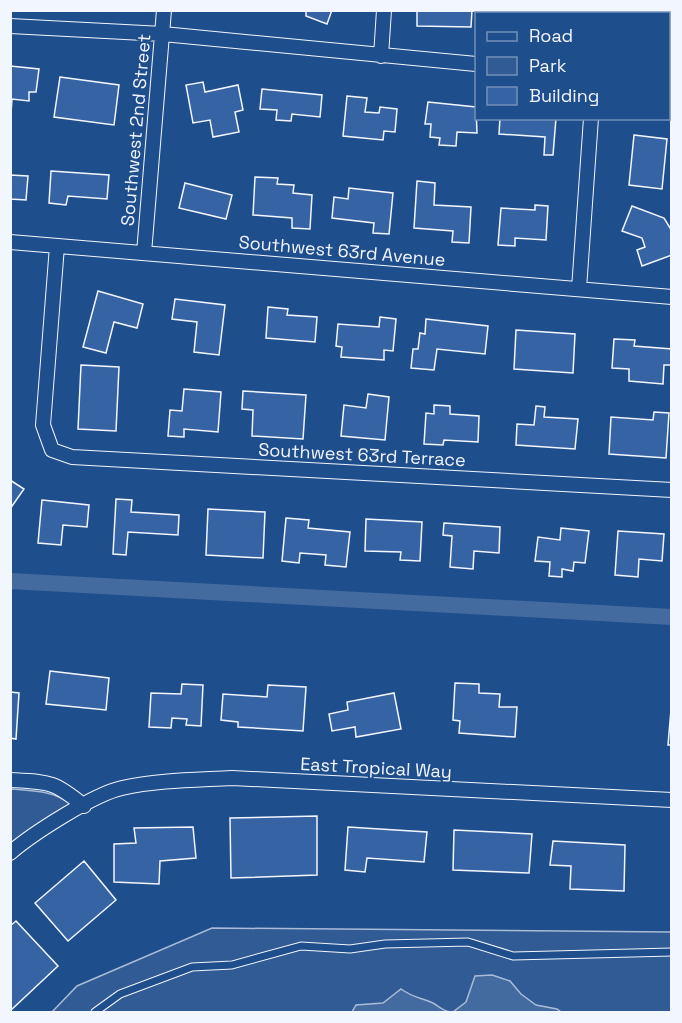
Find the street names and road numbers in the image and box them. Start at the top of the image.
street label: Southwest 2nd Street [116,33,155,227]
street label: Southwest 63rd Avenue [238,230,446,271]
street label: Southwest 63rd Terrace [258,438,466,471]
street label: East Tropical Way [300,752,452,783]

